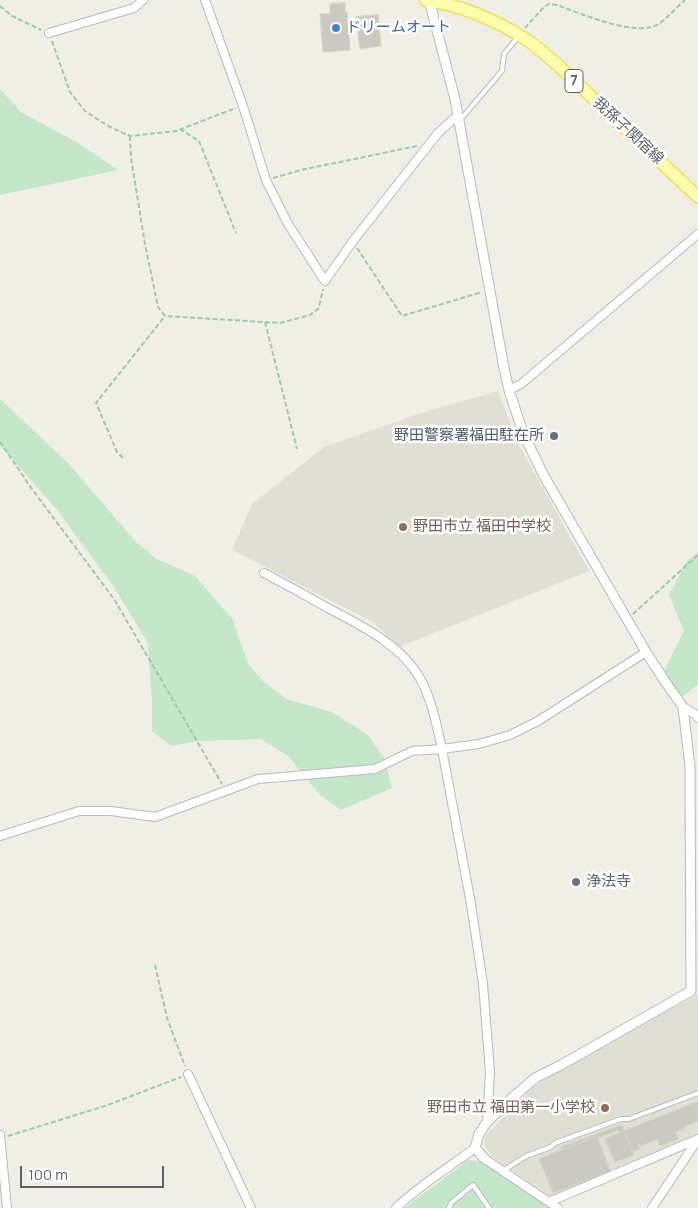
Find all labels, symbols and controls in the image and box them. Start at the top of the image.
place label: ドリームオート [346,19,451,37]
marker: ドリームオート [330,22,342,34]
road number: 7 [565,70,583,92]
street label: 我孫子関宿線 [589,94,667,168]
place label: 野田警察署福田駐在所 [394,427,544,445]
marker: 野田警察署福田駐在所 [548,430,560,442]
place label: 野田市立 福田中学校 [413,518,551,536]
marker: 野田市立 福田中学校 [397,521,409,533]
place label: 浄法寺 [586,873,631,891]
marker: 浄法寺 [570,876,582,888]
place label: 野田市立 福田第一小学校 [427,1099,595,1117]
marker: 野田市立 福田第一小学校 [599,1102,611,1114]
scale bar [22,1156,166,1188]
text: 100 m [28,1164,68,1185]

